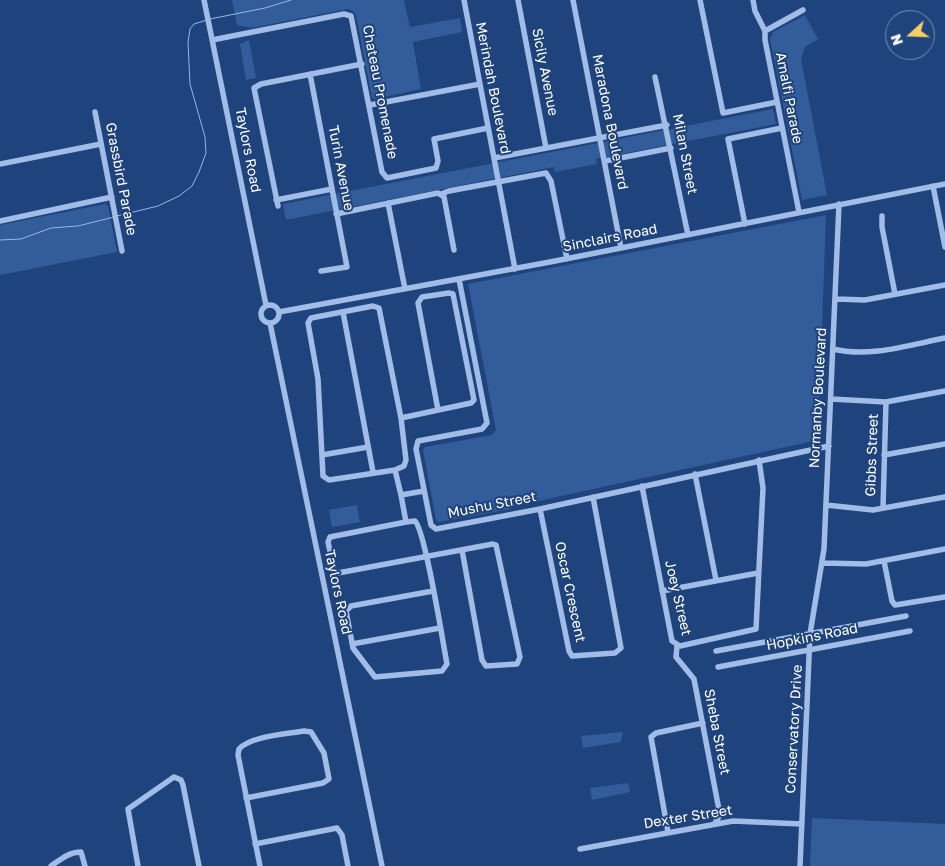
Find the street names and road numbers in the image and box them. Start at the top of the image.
street label: Merindah Boulevard [472,20,514,156]
street label: Chateau Promenade [359,24,401,160]
street label: Sicily Avenue [528,27,562,117]
street label: Amalfi Parade [772,51,806,145]
street label: Maradona Boulevard [589,53,631,191]
street label: Taylors Road [232,106,264,194]
street label: Milan Street [669,112,701,196]
street label: Grassbird Parade [102,121,140,237]
street label: Turin Avenue [324,124,358,212]
street label: Sinclairs Road [561,221,659,255]
street label: Normanby Boulevard [806,327,830,469]
street label: Gibbs Street [862,413,882,497]
street label: Mushu Street [446,488,538,522]
street label: Oscar Crescent [551,540,589,644]
street label: Taylors Road [321,548,355,636]
street label: Joey Street [661,559,695,637]
street label: Hopkins Road [765,620,859,654]
street label: Conservatory Drive [782,664,806,794]
street label: Sheba Street [700,688,734,776]
street label: Dexter Street [642,802,734,832]

